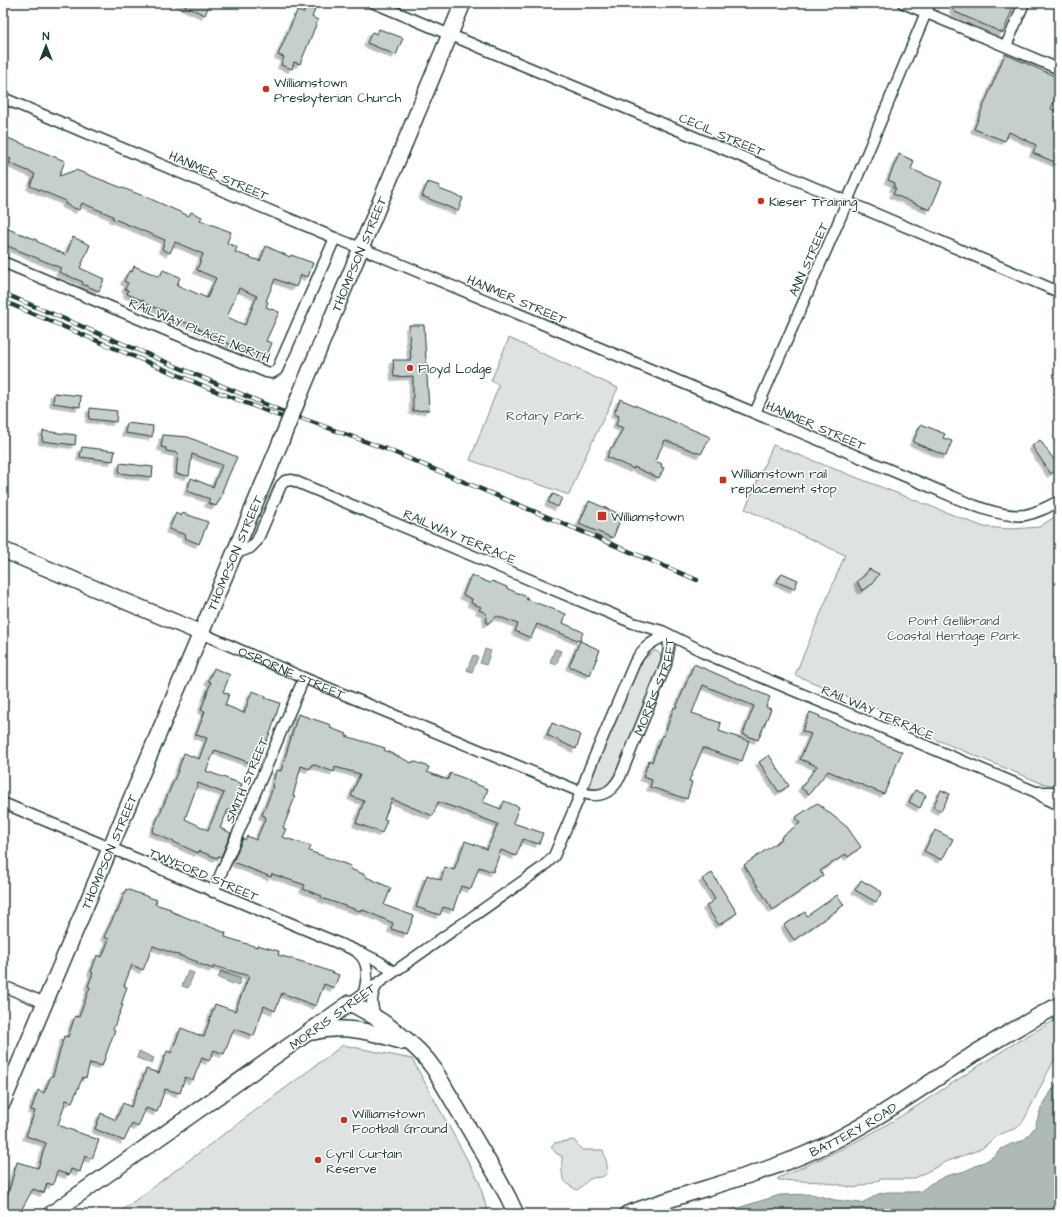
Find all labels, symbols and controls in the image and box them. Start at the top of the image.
north arrow [26,26,66,66]
text: N [43,29,50,44]
place label: Williamstown Presbyterian Church [274,74,402,108]
marker: Williamstown Presbyterian Church [261,84,271,94]
street label: CECIL STREET [676,109,768,161]
street label: HANMER STREET [166,147,272,205]
street label: THOMPSON STREET [327,193,392,315]
place label: Kieser Training [769,193,858,212]
marker: Kieser Training [756,196,766,206]
street label: ANN STREET [785,219,834,299]
street label: HANMER STREET [464,271,570,329]
street label: RAILWAY PLACE NORTH [126,294,273,368]
place label: Floyd Lodge [418,360,492,379]
marker: Floyd Lodge [405,363,415,373]
street label: HANMER STREET [763,397,869,455]
park label: Rotary Park [506,407,584,426]
place label: Williamstown rail replacement stop [731,465,837,498]
marker: Williamstown rail replacement stop [718,475,728,485]
street label: THOMPSON STREET [203,492,268,614]
street label: RAILWAY TERRACE [400,505,519,569]
place label: Williamstown [611,508,685,526]
marker: Williamstown [596,510,608,522]
park label: Point Gellibrand Coastal Heritage Park [887,612,1021,646]
street label: MORRIS STREET [630,636,679,738]
street label: OSBORNE STREET [235,642,348,704]
street label: RAILWAY TERRACE [818,681,937,745]
street label: SMITH STREET [221,734,273,826]
street label: THOMPSON STREET [77,791,142,912]
street label: TWYFORD STREET [146,844,262,906]
street label: MORRIS STREET [286,979,380,1054]
street label: BATTERY ROAD [807,1098,901,1162]
place label: Williamstown Football Ground [352,1105,448,1138]
marker: Williamstown Football Ground [339,1115,349,1125]
place label: Cyril Curtain Reserve [326,1145,403,1178]
marker: Cyril Curtain Reserve [313,1155,323,1165]

